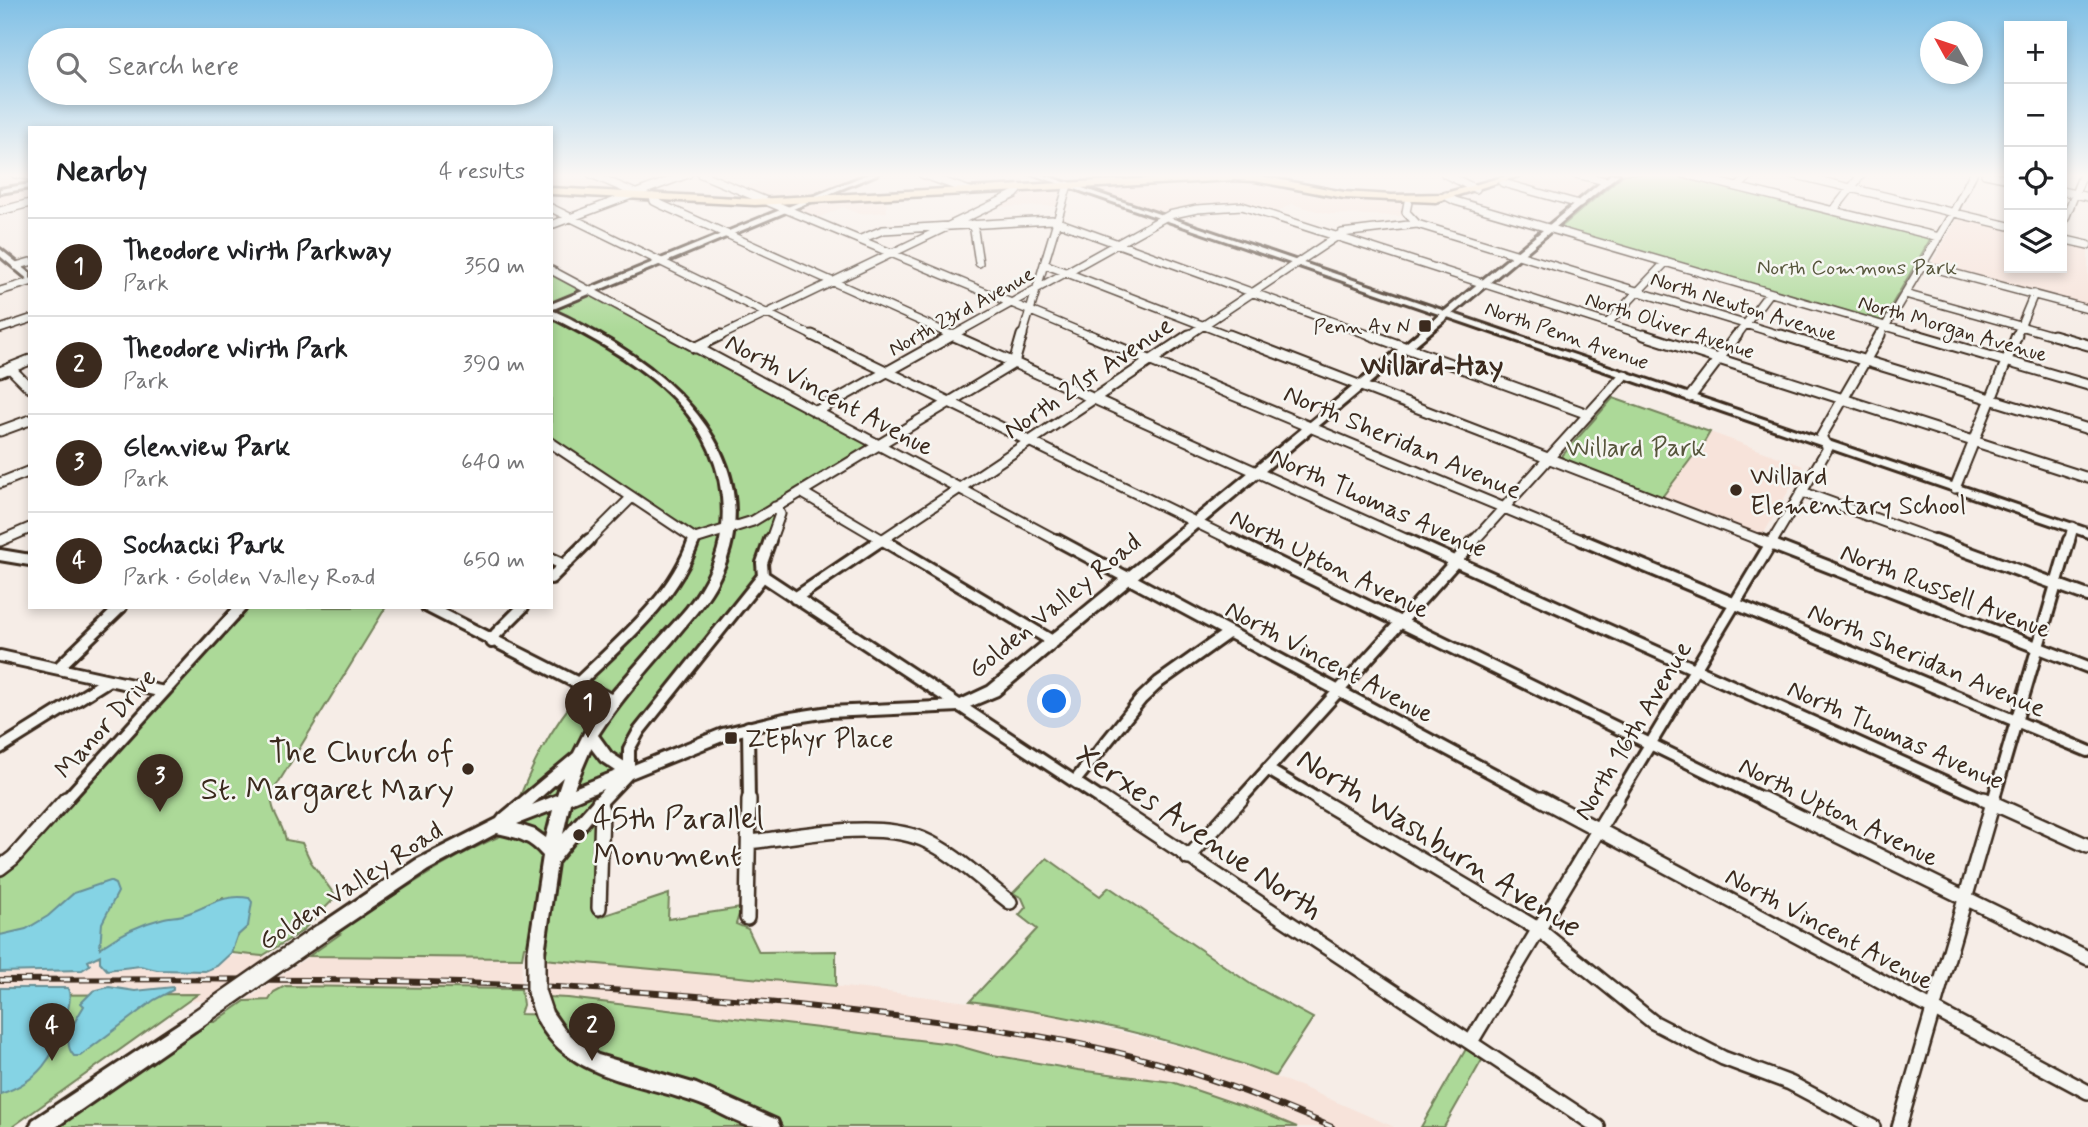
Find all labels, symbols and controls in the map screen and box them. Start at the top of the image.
north arrow [1920,21,1983,84]
map controls [2004,21,2067,273]
button: + [2004,21,2067,84]
search box [28,28,553,105]
icon: search [52,48,90,86]
text: Search here [108,50,239,84]
button: − [2004,84,2067,147]
button: locate [2004,147,2067,210]
text: Nearby [56,152,147,191]
text: 4 results [439,157,525,187]
button: layers [2004,210,2067,273]
text: Theodore Wirth Parkway [123,235,392,269]
text: 1 [74,252,84,282]
text: 350 m [464,252,525,282]
park label: North Commons Park [1757,254,1957,282]
street label: North 23rd Avenue [884,260,1039,364]
street label: North Newton Avenue [1647,265,1841,349]
text: Park [123,269,169,299]
street label: North Oliver Avenue [1582,285,1758,367]
street label: North Morgan Avenue [1855,289,2051,370]
street label: North Penn Avenue [1481,295,1653,377]
street label: North 21st Avenue [998,309,1181,448]
place label: Penn Av N [1313,313,1411,341]
marker: Penn Av N [1417,318,1433,334]
street label: North Vincent Avenue [719,326,939,465]
text: Theodore Wirth Park [123,333,348,367]
district label: Willard-Hay [1361,348,1503,385]
text: 2 [73,350,85,380]
text: 390 m [463,350,525,380]
text: Park [123,367,169,397]
street label: North Sheridan Avenue [1278,377,1526,508]
text: Glenview Park [123,431,290,465]
park label: Willard Park [1566,432,1707,466]
street label: North Thomas Avenue [1264,441,1492,567]
text: 3 [74,448,84,478]
text: 640 m [461,448,525,478]
place label: Willard Elementary School [1750,460,1966,524]
text: Park [123,465,169,495]
marker: Willard Elementary School [1728,482,1744,498]
street label: North Upton Avenue [1224,502,1435,628]
street label: Golden Valley Road [962,526,1149,687]
text: Sochacki Park [123,529,285,563]
street label: North Russell Avenue [1835,536,2056,648]
text: 4 [72,546,86,576]
text: 650 m [463,546,525,576]
text: Park · Golden Valley Road [123,563,375,593]
street label: North Vincent Avenue [1219,593,1439,732]
street label: North Sheridan Avenue [1802,595,2050,726]
street label: North 16th Avenue [1567,635,1701,827]
street label: Manor Drive [48,662,165,787]
street label: North Thomas Avenue [1781,673,2009,799]
pin: 1 [565,680,611,738]
your location [1037,684,1071,718]
place label: ZEphyr Place [745,723,894,757]
marker: ZEphyr Place [723,730,739,746]
place label: The Church of St. Margaret Mary [201,732,454,813]
street label: Xerxes Avenue North [1067,734,1331,931]
street label: North Washburn Avenue [1288,739,1589,949]
street label: North Upton Avenue [1733,750,1944,876]
pin: 3 [137,754,183,812]
marker: The Church of St. Margaret Mary [460,761,476,777]
place label: 45th Parallel Monument [593,798,764,877]
street label: Golden Valley Road [252,814,450,959]
marker: 45th Parallel Monument [571,827,587,843]
street label: North Vincent Avenue [1719,860,1939,999]
pin: 4 [29,1003,75,1061]
pin: 2 [569,1003,615,1061]

